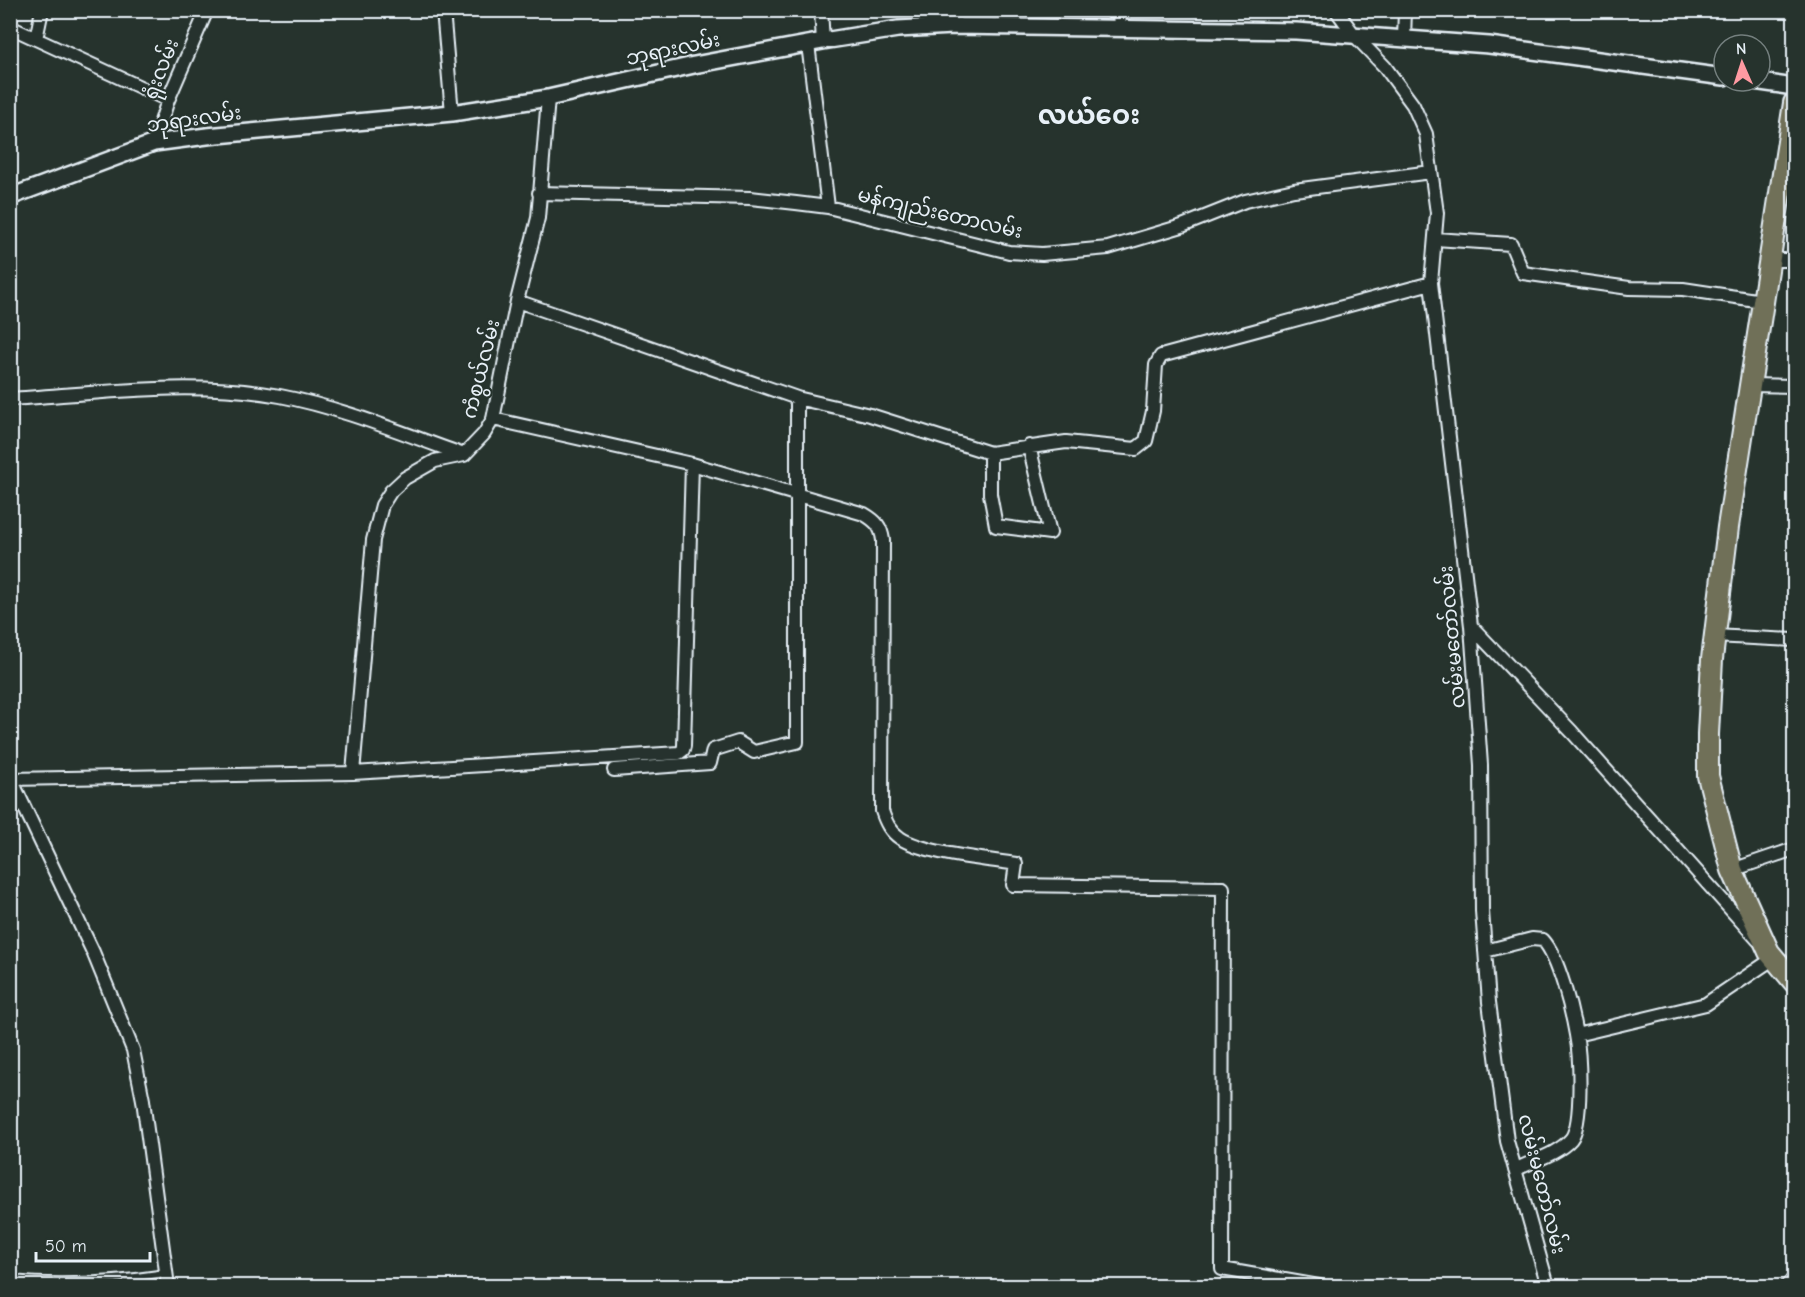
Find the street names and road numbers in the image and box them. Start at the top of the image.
street label: ဘုရားလမ်း [623,25,723,75]
street label: ရုံးလမ်း [136,34,188,105]
street label: ဘုရားလမ်း [145,98,243,142]
street label: မန်ကျည်းတောလမ်း [854,180,1025,247]
street label: ကံစွယ်လမ်း [455,316,508,422]
street label: လမ်းမတော်လမ်း [1431,565,1470,710]
street label: လမ်းမတော်လမ်း [1513,1111,1573,1256]

